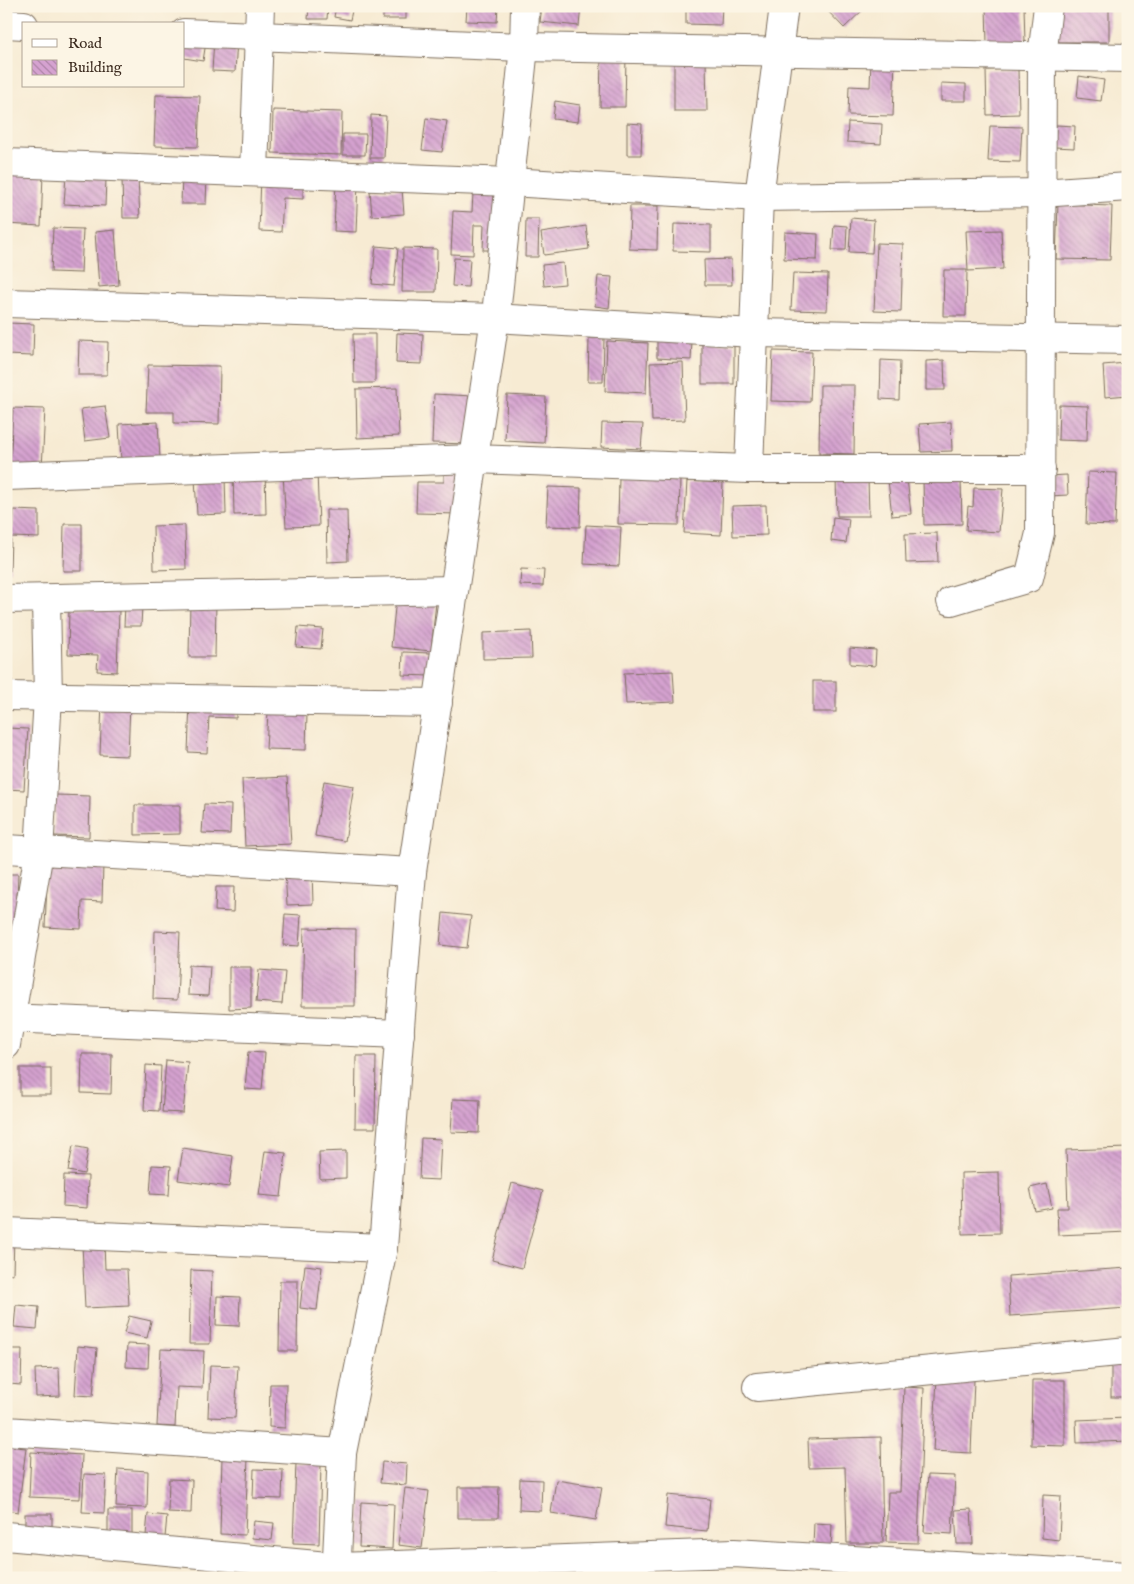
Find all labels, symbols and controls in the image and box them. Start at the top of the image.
legend [22,22,185,88]
text: Road [68,34,103,53]
text: Building [68,58,123,77]

